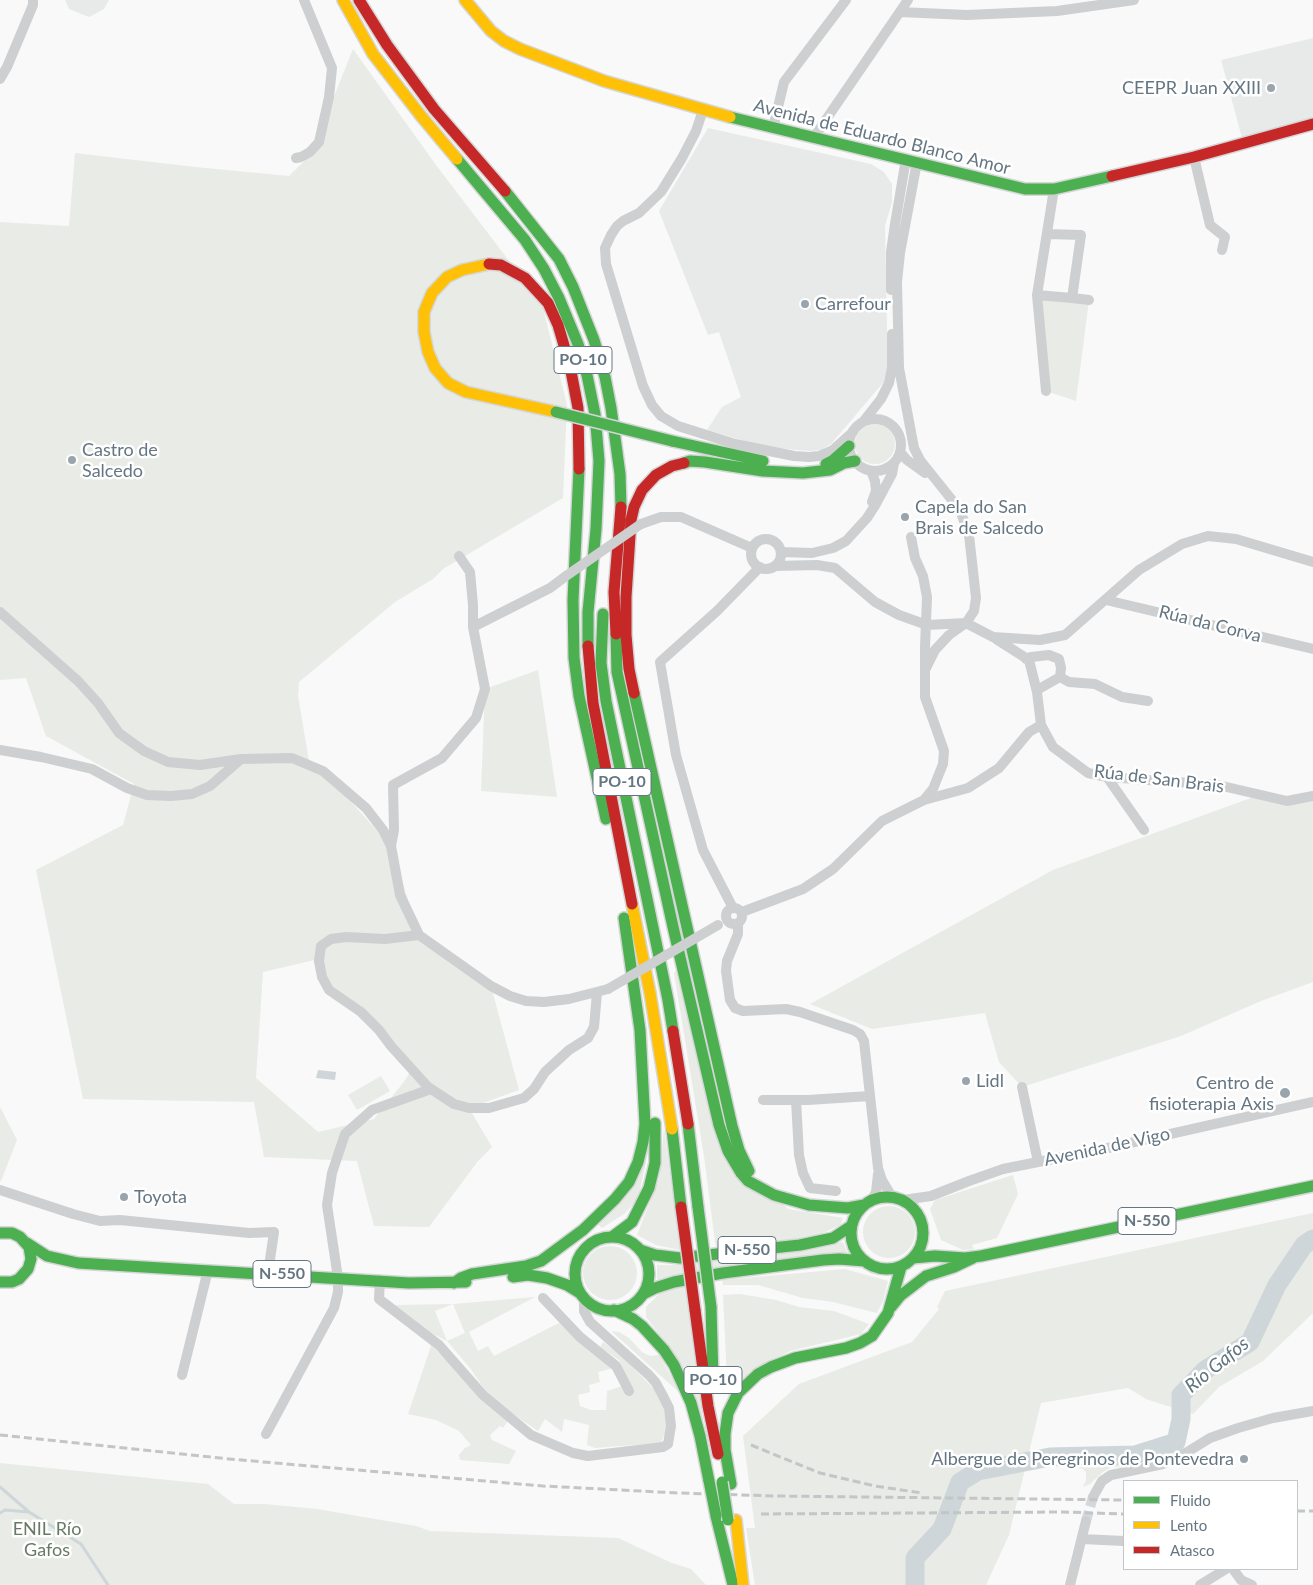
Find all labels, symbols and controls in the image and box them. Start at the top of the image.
place label: CEEPR Juan XXIII [1122,77,1261,99]
marker: CEEPR Juan XXIII [1265,82,1277,94]
street label: Avenida de Eduardo Blanco Amor [751,95,1013,179]
place label: Carrefour [815,293,891,315]
marker: Carrefour [799,298,811,310]
road number: PO-10 [554,346,612,374]
place label: Castro de Salcedo [82,439,158,482]
marker: Castro de Salcedo [66,454,78,466]
place label: Capela do San Brais de Salcedo [915,496,1044,538]
marker: Capela do San Brais de Salcedo [899,511,911,523]
street label: Rúa da Corva [1157,601,1263,647]
street label: Rúa de San Brais [1093,760,1225,798]
road number: PO-10 [593,769,651,796]
place label: Lidl [976,1070,1004,1092]
place label: Centro de fisioterapia Axis [1149,1072,1274,1114]
marker: Lidl [960,1075,972,1087]
marker: Centro de fisioterapia Axis [1278,1086,1292,1100]
street label: Avenida de Vigo [1042,1123,1172,1171]
place label: Toyota [134,1186,187,1208]
marker: Toyota [118,1191,130,1203]
road number: N-550 [1118,1208,1176,1234]
road number: N-550 [718,1236,776,1264]
road number: N-550 [253,1260,311,1288]
water label: Río Gafos [1181,1332,1253,1398]
road number: PO-10 [684,1366,742,1394]
place label: Albergue de Peregrinos de Pontevedra [931,1448,1234,1470]
marker: Albergue de Peregrinos de Pontevedra [1238,1453,1250,1465]
legend [1123,1480,1298,1570]
text: Fluido [1170,1491,1211,1509]
text: Lento [1170,1516,1207,1534]
park label: ENIL Río Gafos [13,1518,81,1560]
text: Atasco [1170,1541,1215,1559]

